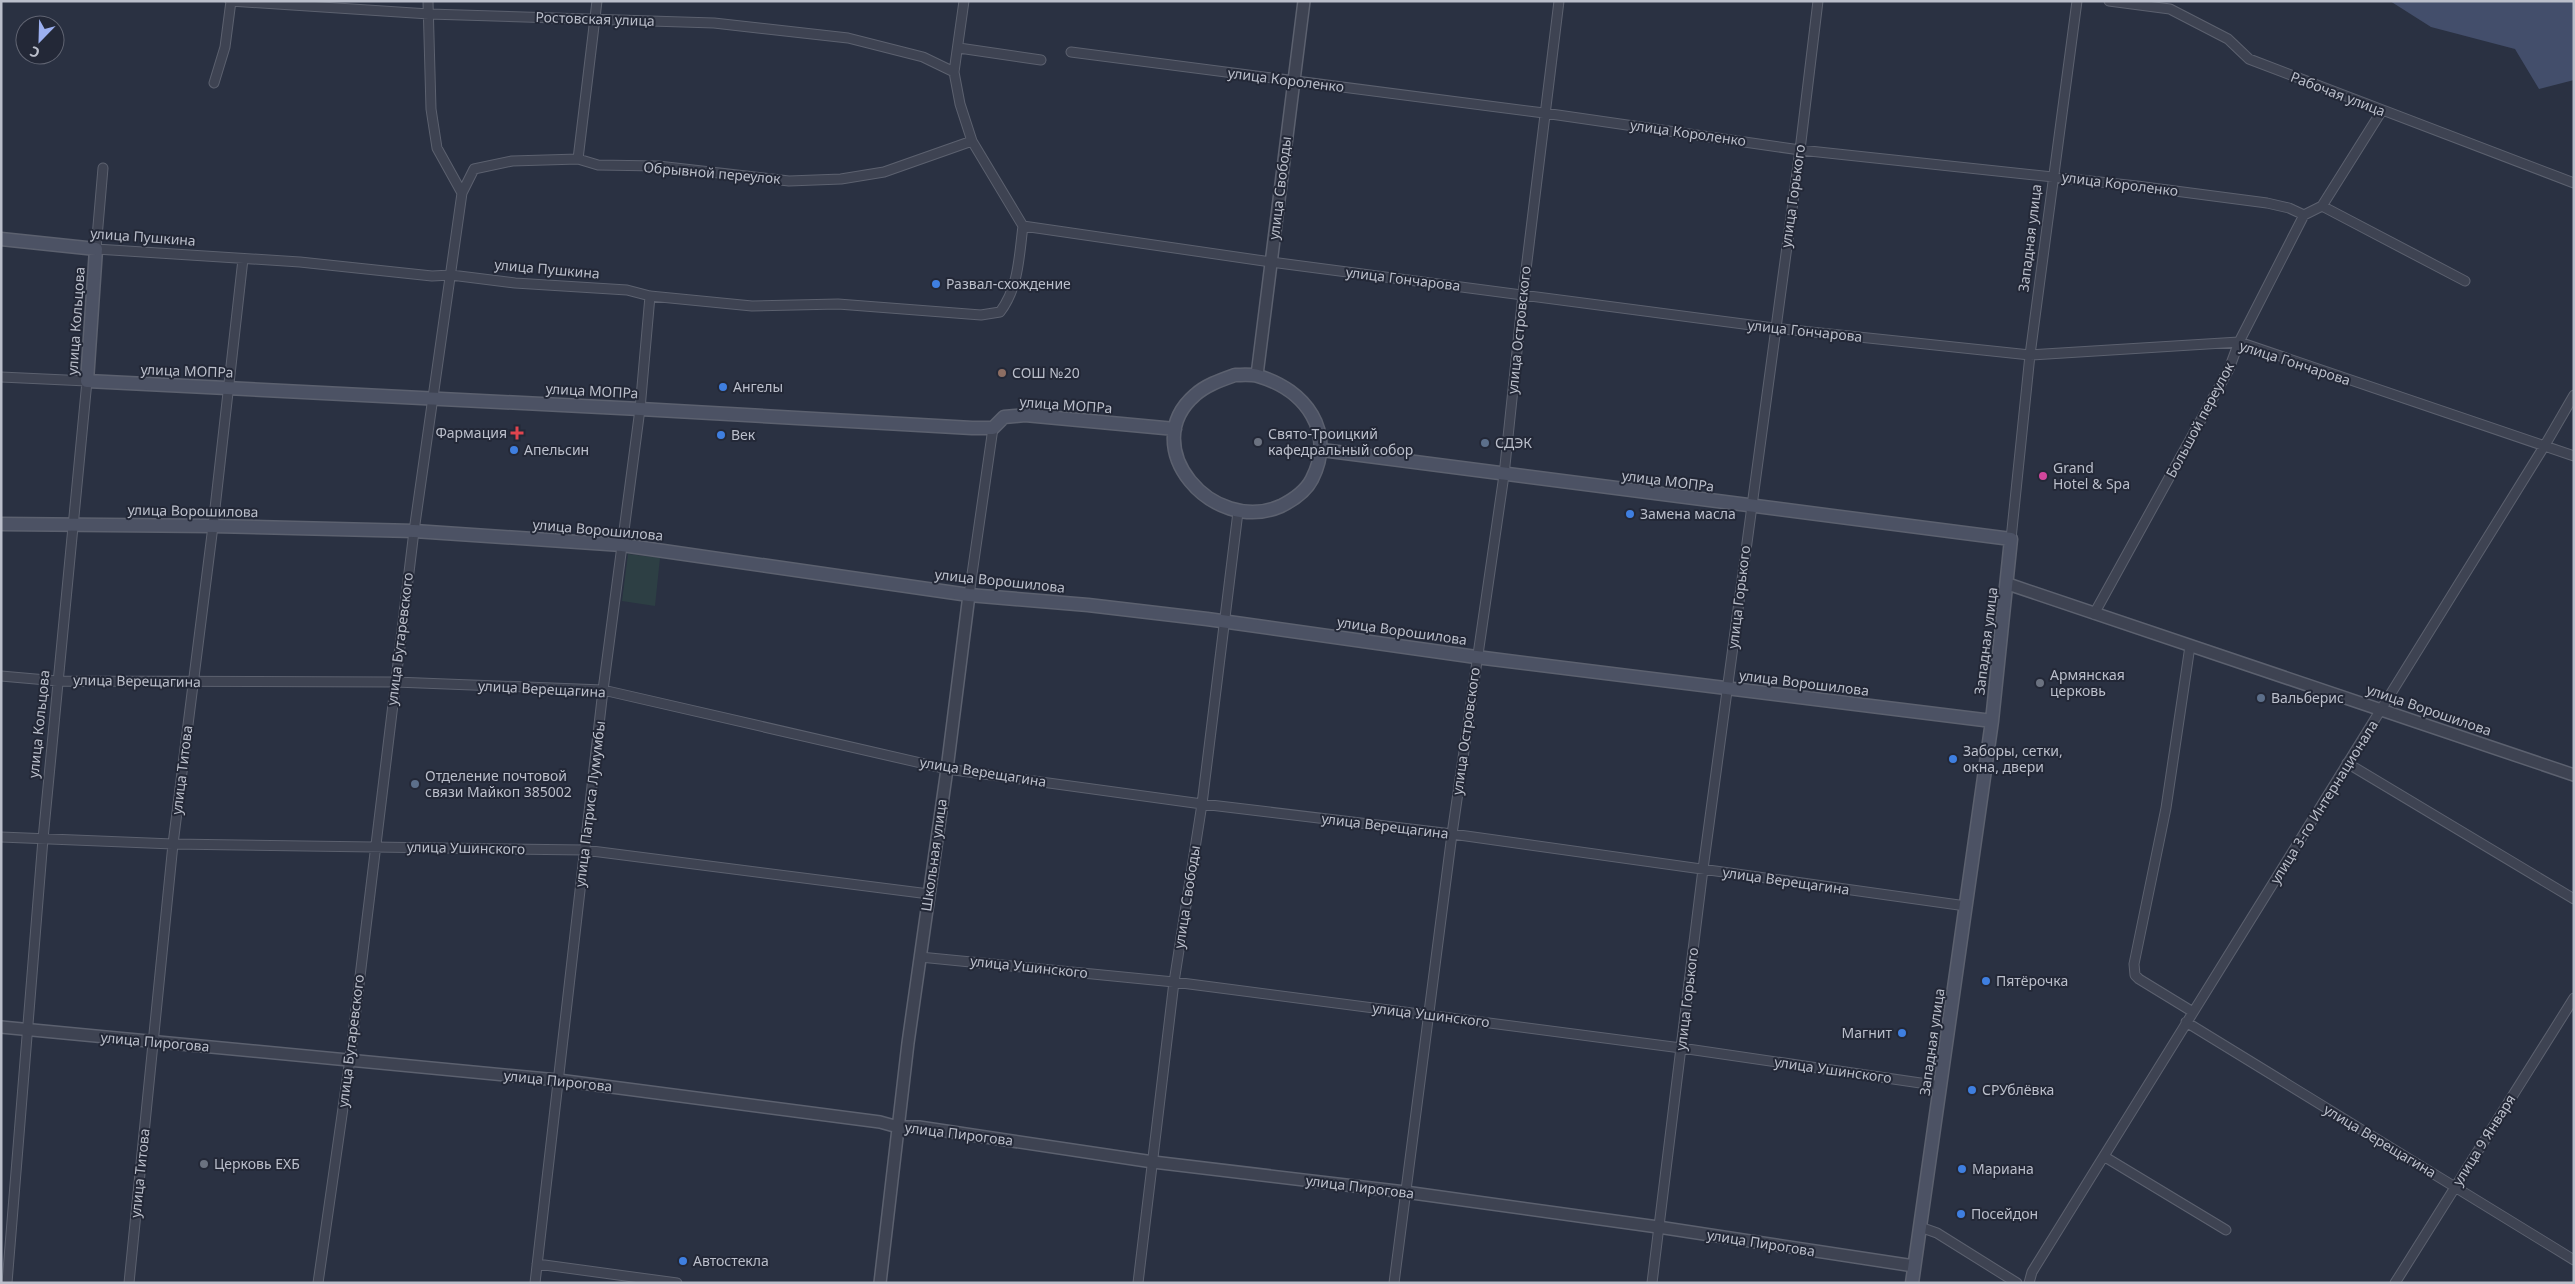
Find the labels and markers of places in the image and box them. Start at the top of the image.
place label: Развал-схождение [946,274,1071,293]
marker: Развал-схождение [930,278,942,290]
place label: СОШ №20 [1012,363,1080,382]
marker: СОШ №20 [996,367,1008,379]
place label: Ангелы [733,377,783,396]
marker: Ангелы [717,381,729,393]
place label: Фармация [435,423,507,442]
place label: Свято-Троицкий кафедральный собор [1268,424,1413,459]
place label: Век [731,425,756,444]
marker: Фармация [511,427,523,439]
marker: Век [715,429,727,441]
place label: СДЭК [1495,433,1532,452]
marker: Свято-Троицкий кафедральный собор [1252,436,1264,448]
marker: СДЭК [1479,437,1491,449]
place label: Апельсин [524,440,589,459]
marker: Апельсин [508,444,520,456]
place label: Grand Hotel & Spa [2053,458,2130,493]
marker: Grand Hotel & Spa [2037,470,2049,482]
place label: Замена масла [1640,504,1736,523]
marker: Замена масла [1624,508,1636,520]
place label: Армянская церковь [2050,665,2125,700]
marker: Армянская церковь [2034,677,2046,689]
place label: Вальберис [2271,688,2344,707]
marker: Вальберис [2255,692,2267,704]
place label: Заборы, сетки, окна, двери [1963,741,2063,776]
marker: Заборы, сетки, окна, двери [1947,753,1959,765]
place label: Отделение почтовой связи Майкоп 385002 [425,766,572,801]
marker: Отделение почтовой связи Майкоп 385002 [409,778,421,790]
place label: Пятёрочка [1996,971,2068,990]
marker: Пятёрочка [1980,975,1992,987]
place label: Магнит [1842,1023,1892,1042]
marker: Магнит [1896,1027,1908,1039]
place label: СРУблёвка [1982,1080,2054,1099]
marker: СРУблёвка [1966,1084,1978,1096]
place label: Церковь ЕХБ [214,1154,300,1173]
marker: Церковь ЕХБ [198,1158,210,1170]
place label: Мариана [1972,1159,2034,1178]
marker: Мариана [1956,1163,1968,1175]
place label: Посейдон [1971,1204,2038,1223]
marker: Посейдон [1955,1208,1967,1220]
place label: Автостекла [693,1251,769,1270]
marker: Автостекла [677,1255,689,1267]

